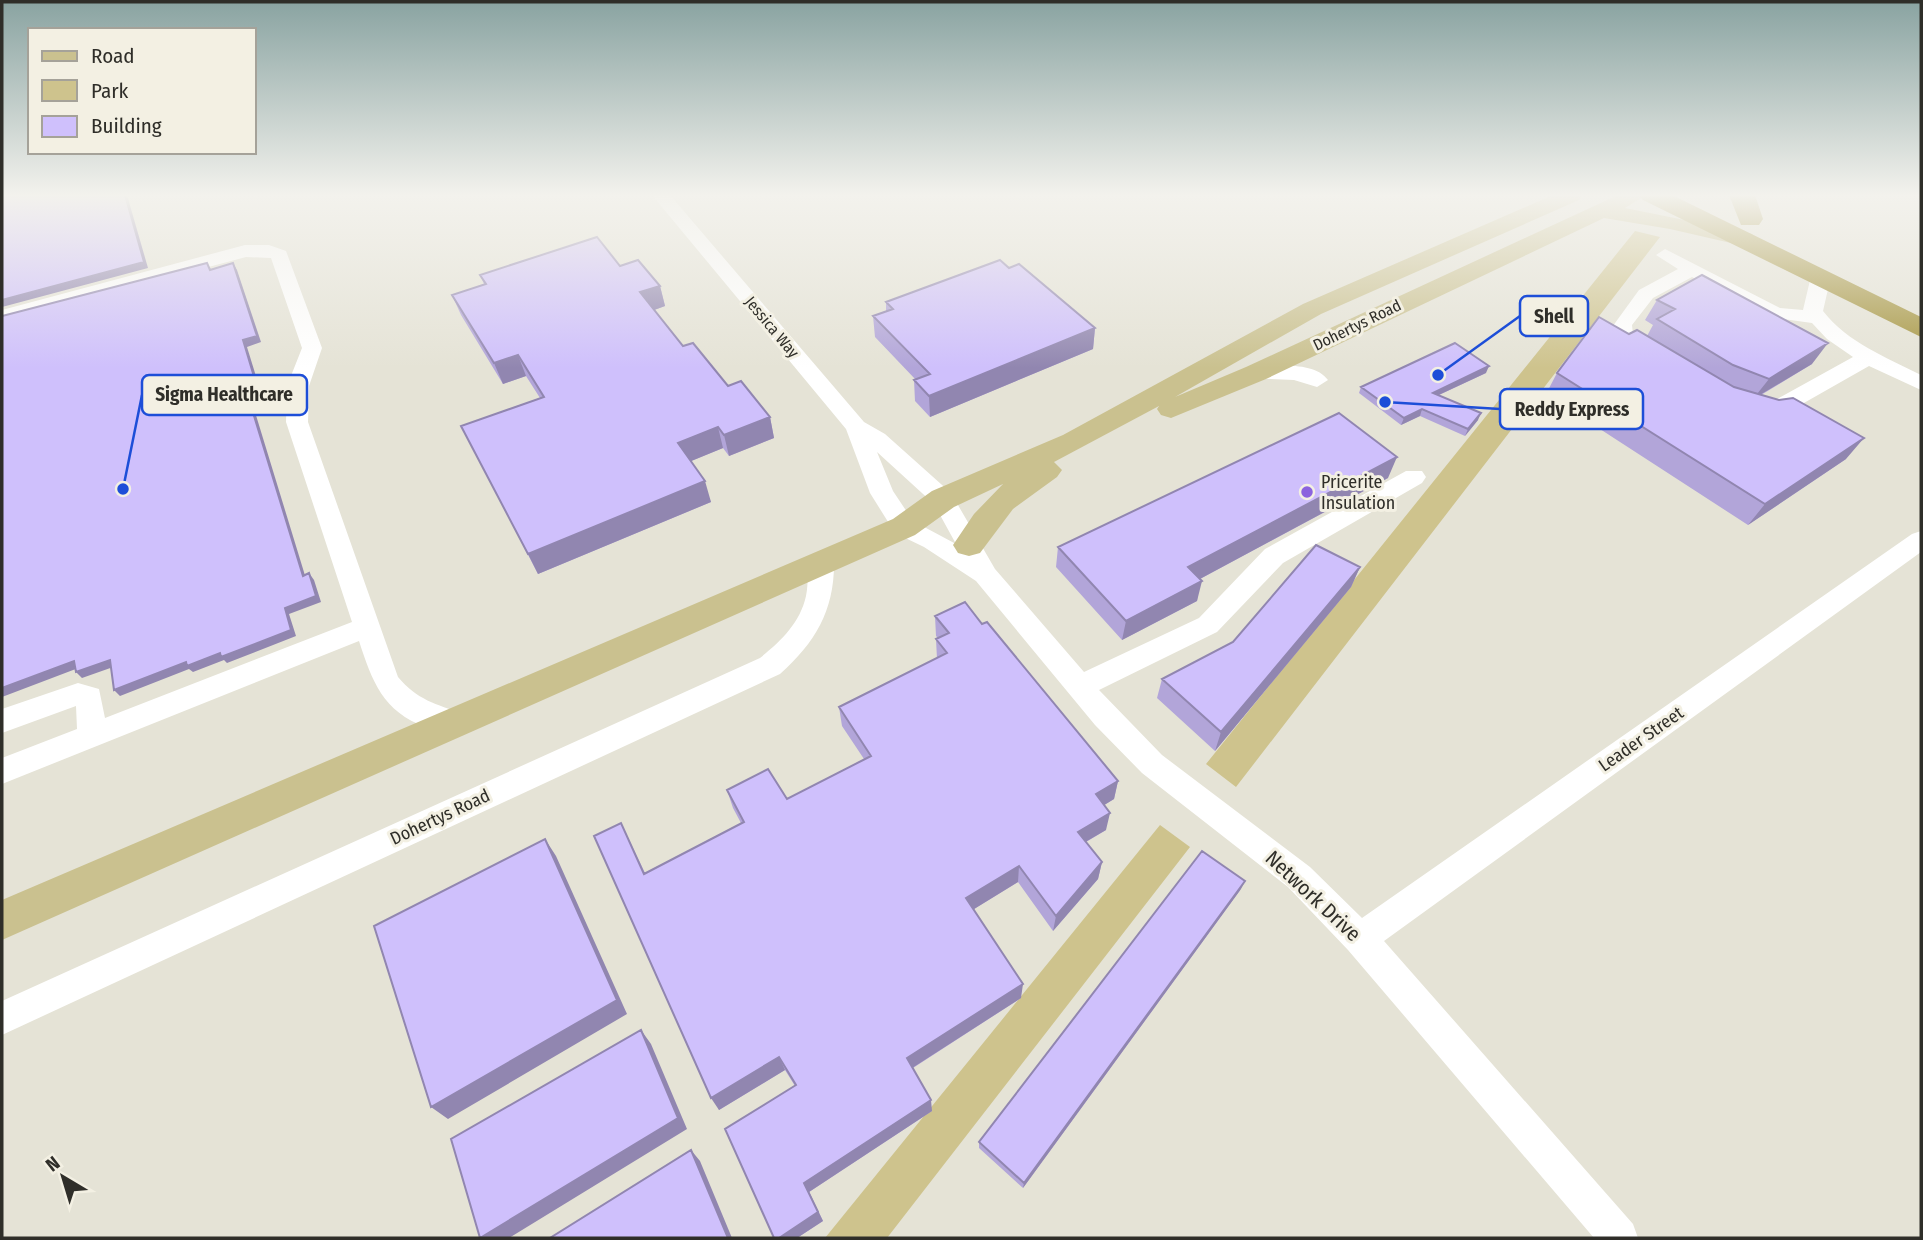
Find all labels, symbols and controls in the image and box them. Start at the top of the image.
legend [28,28,256,154]
text: Road [91,43,135,69]
text: Park [91,78,129,104]
text: Building [91,113,162,139]
street label: Jessica Way [741,292,804,362]
street label: Dohertys Road [1310,296,1404,354]
callout: Shell [1520,296,1588,336]
text: Shell [1534,305,1575,328]
callout: Sigma Healthcare [142,375,307,415]
text: Sigma Healthcare [155,383,293,406]
callout: Reddy Express [1500,389,1643,429]
text: Reddy Express [1515,398,1630,421]
place label: Pricerite Insulation [1321,471,1395,514]
marker: Pricerite Insulation [1299,484,1315,500]
street label: Leader Street [1594,702,1688,776]
street label: Dohertys Road [387,784,493,850]
street label: Network Drive [1260,845,1366,947]
north arrow [28,1142,98,1212]
text: N [41,1151,64,1177]

